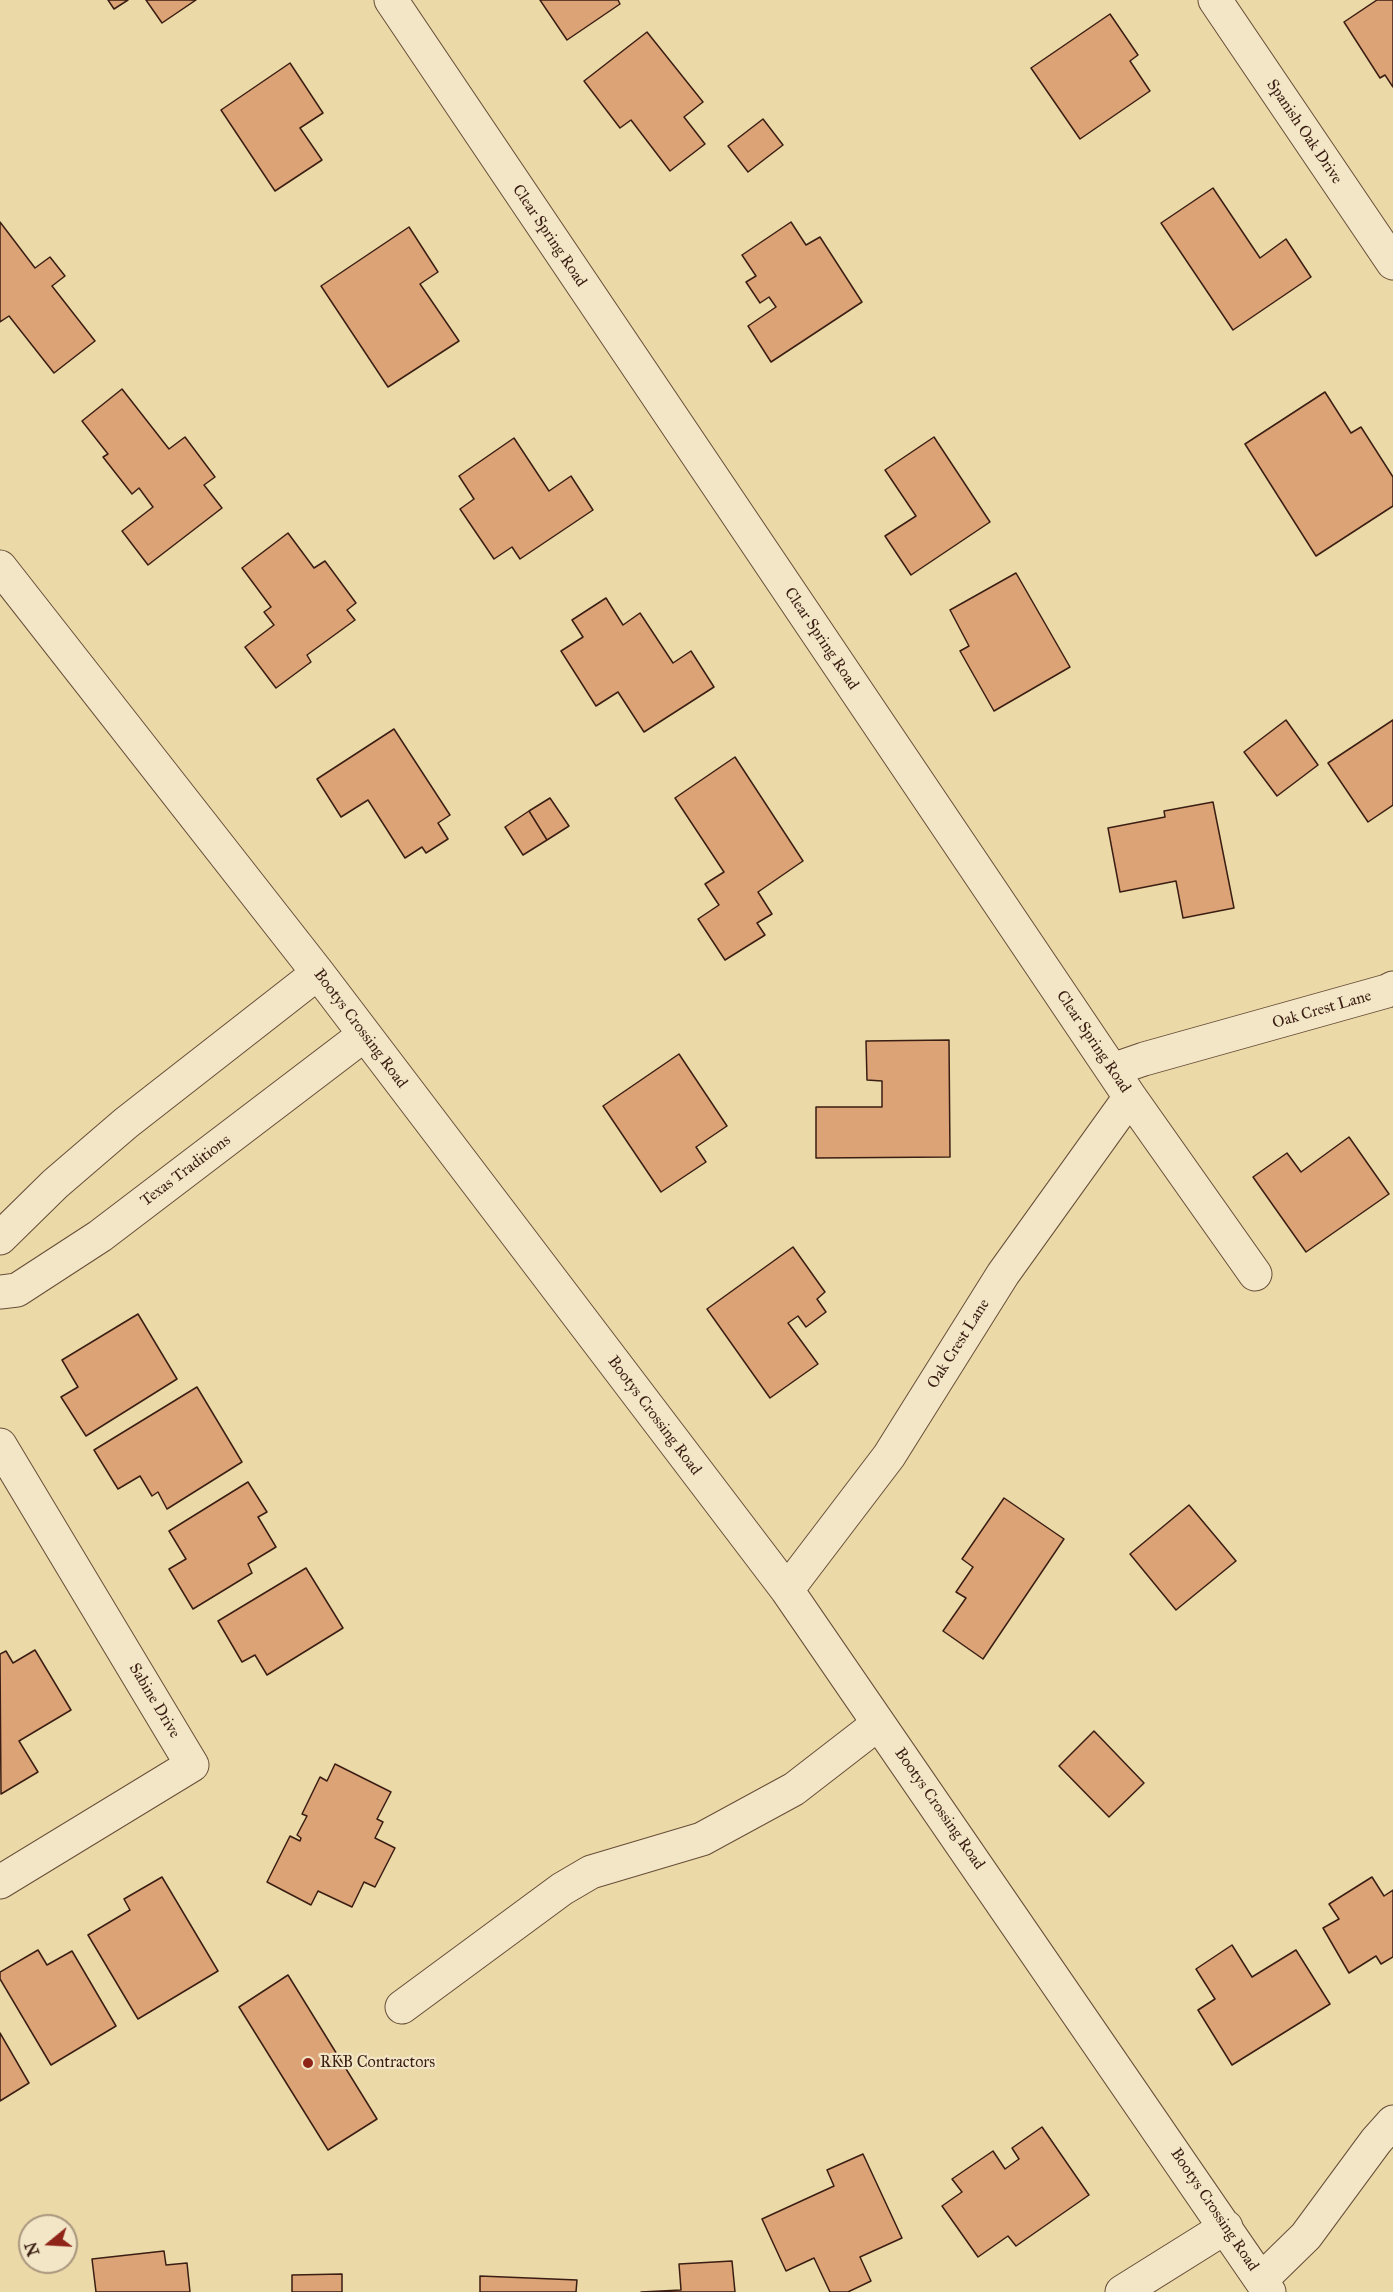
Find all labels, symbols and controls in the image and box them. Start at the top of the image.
street label: Spanish Oak Drive [1262,76,1346,188]
street label: Clear Spring Road [508,181,590,291]
street label: Clear Spring Road [780,584,862,694]
street label: Bootys Crossing Road [309,966,411,1092]
street label: Clear Spring Road [1052,987,1134,1097]
street label: Oak Crest Lane [1270,987,1374,1033]
street label: Texas Traditions [137,1131,235,1211]
street label: Oak Crest Lane [924,1296,994,1392]
street label: Bootys Crossing Road [603,1353,705,1479]
street label: Sabine Drive [124,1660,184,1742]
street label: Bootys Crossing Road [890,1744,988,1874]
place label: RKB Contractors [320,2053,435,2073]
marker: RKB Contractors [301,2056,315,2070]
street label: Bootys Crossing Road [1166,2145,1262,2275]
north arrow [18,2214,78,2274]
text: N [21,2240,43,2258]

